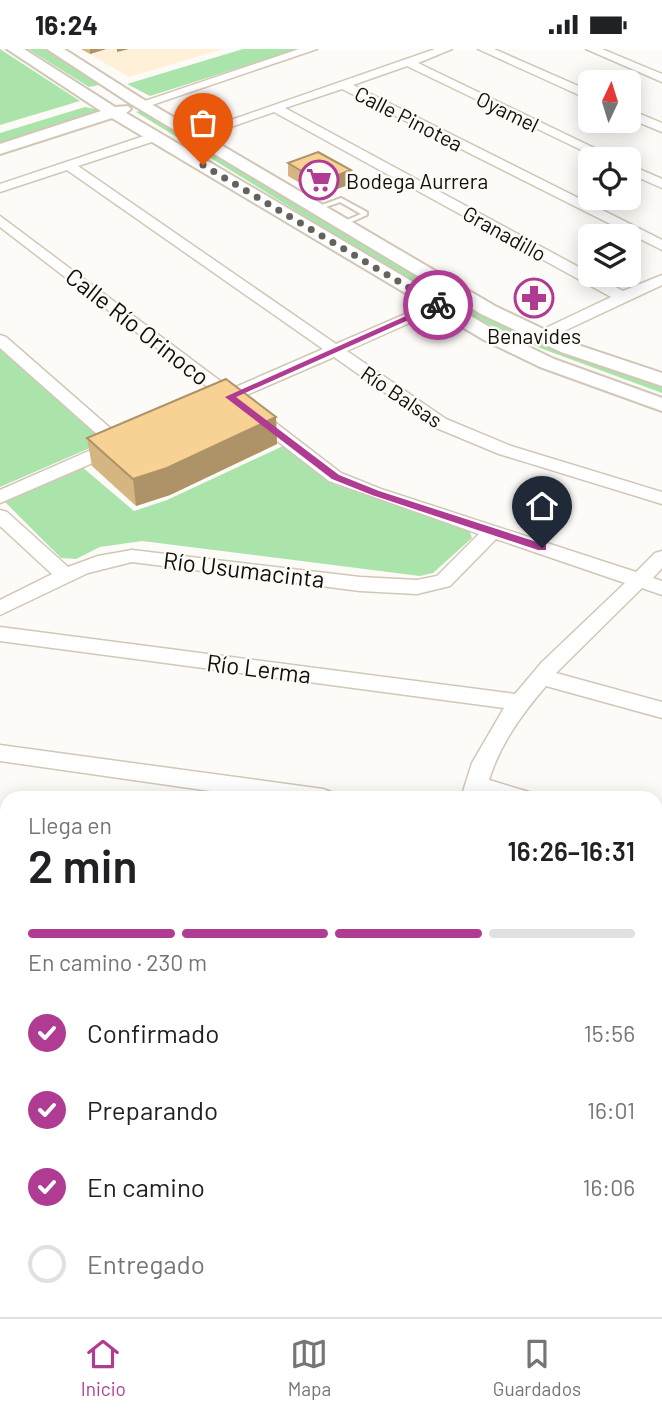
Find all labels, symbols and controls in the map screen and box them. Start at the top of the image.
text: 16:24 [35,9,98,40]
north arrow [578,70,640,133]
map controls [578,70,641,287]
street label: Calle Pinotea [351,80,467,156]
street label: Oyamel [473,85,543,137]
pin [173,93,233,165]
icon: bag [184,104,222,142]
button: locate [578,147,641,210]
supermarket icon: Bodega Aurrera [298,159,340,201]
place label: Bodega Aurrera [346,168,488,193]
street label: Granadillo [459,200,551,266]
button: layers [578,224,641,287]
street label: Calle Río Orinoco [60,261,216,391]
courier [403,270,473,340]
pharmacy icon: Benavides [513,277,555,319]
icon: bike [419,286,457,324]
place label: Benavides [487,323,581,348]
street label: Río Balsas [357,360,447,432]
pin [512,476,572,548]
icon: home [523,487,561,525]
street label: Río Usumacinta [162,545,326,593]
street label: Río Lerma [205,647,313,689]
text: Llega en [28,811,112,839]
text: 16:26–16:31 [508,835,635,866]
text: 2 min [28,837,137,892]
text: En camino · 230 m [28,948,207,976]
icon: check [28,1014,66,1052]
text: Confirmado [87,1017,219,1048]
text: 15:56 [584,1019,635,1047]
icon: check [28,1091,66,1129]
text: Preparando [87,1094,218,1125]
text: 16:01 [587,1096,635,1124]
icon: check [28,1168,66,1206]
text: En camino [87,1171,205,1202]
text: 16:06 [582,1173,635,1201]
text: Entregado [87,1248,205,1279]
tab: Inicio [81,1335,126,1400]
tab: Mapa [288,1335,331,1400]
tab: Guardados [493,1335,581,1400]

